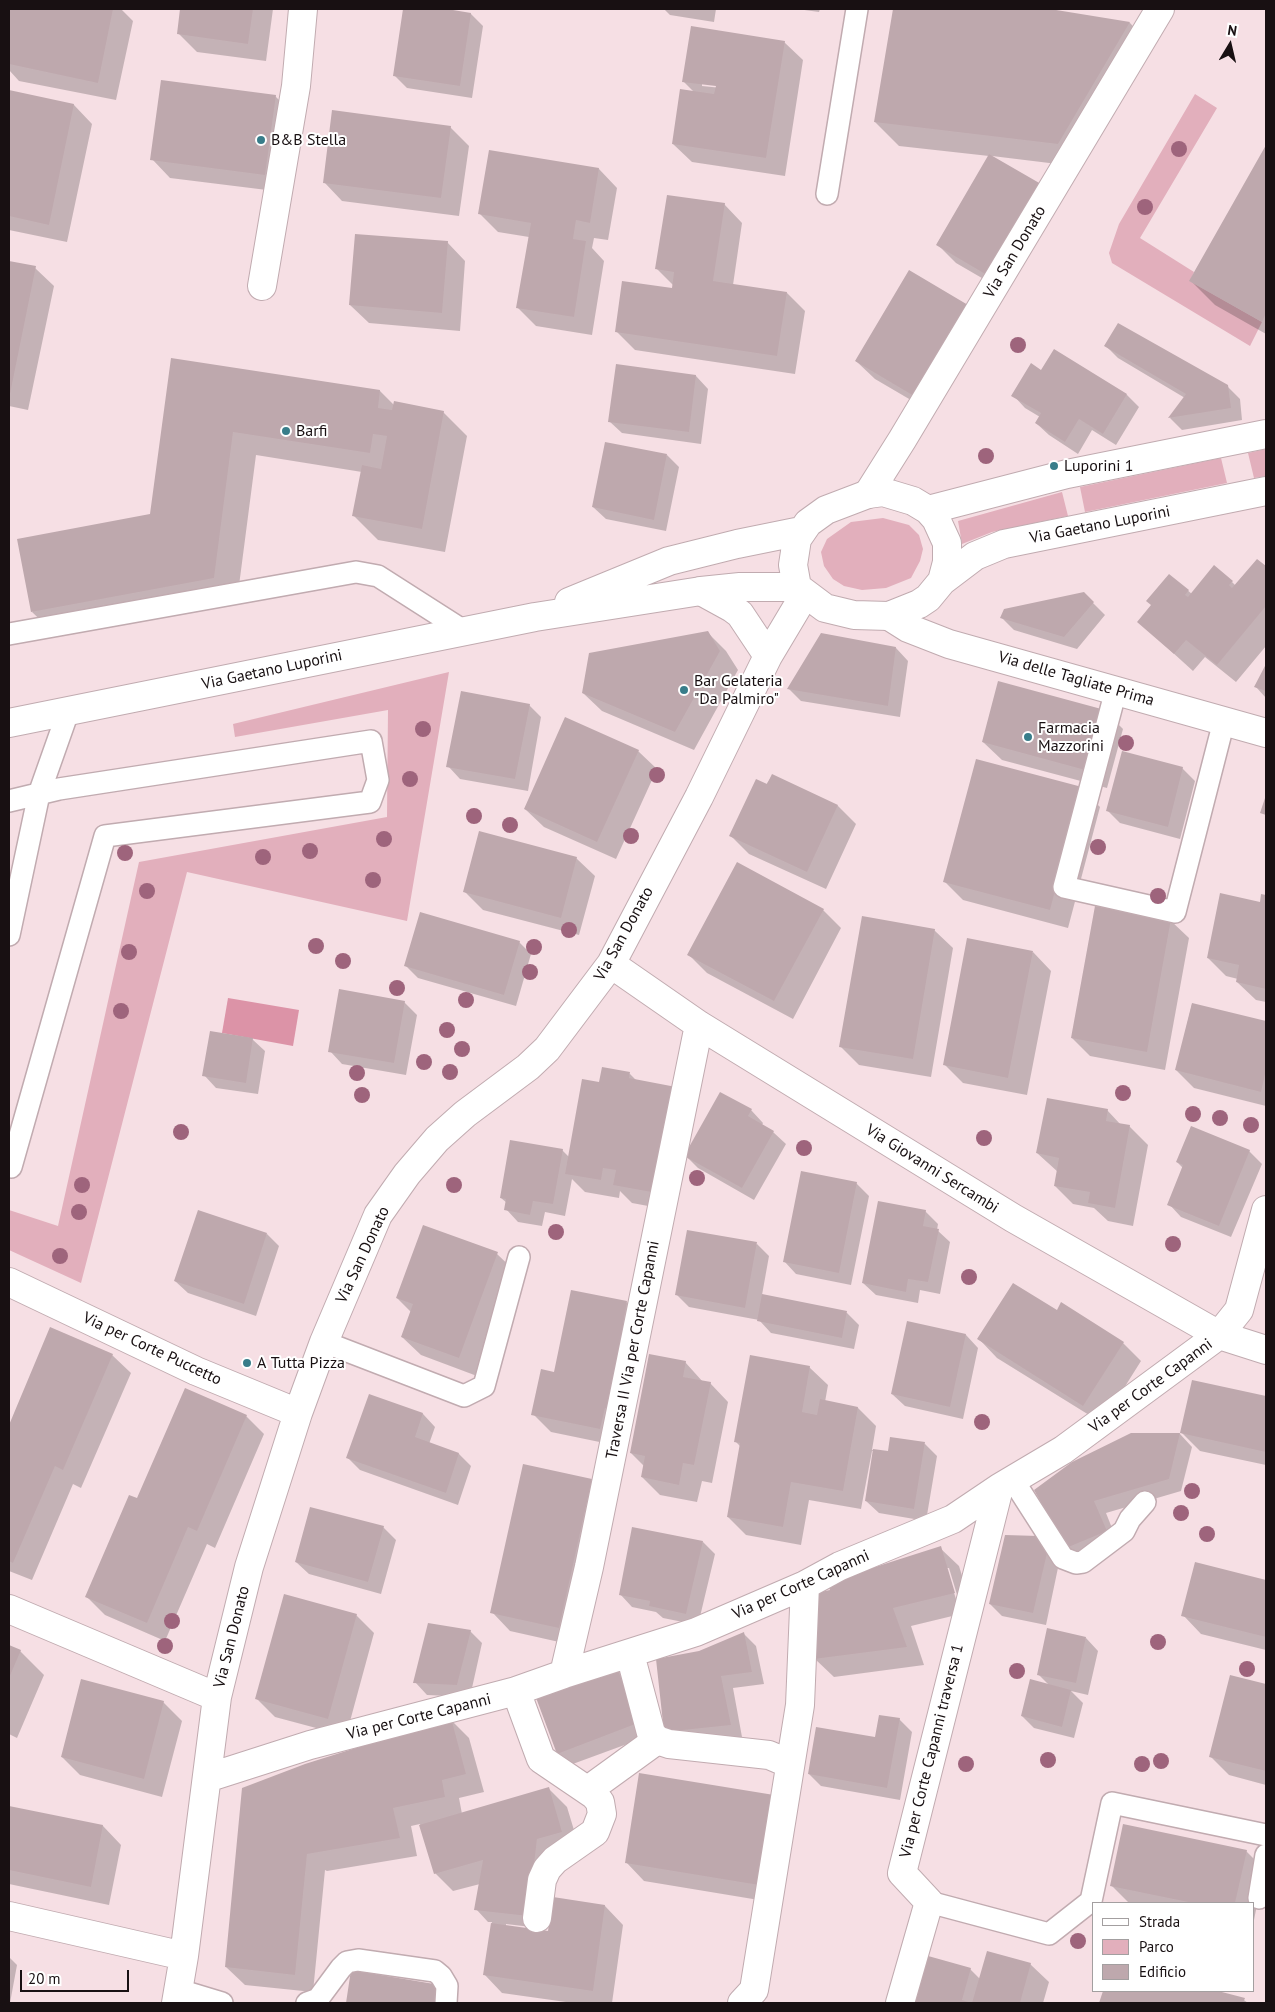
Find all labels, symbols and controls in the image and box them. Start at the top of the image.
north arrow [1205,20,1255,70]
text: N [1226,21,1238,40]
place label: B&B Stella [271,130,346,150]
marker: B&B Stella [255,134,267,146]
street label: Via San Donato [980,202,1050,302]
place label: Barfi [296,421,327,441]
marker: Barfi [280,425,292,437]
place label: Luporini 1 [1064,456,1134,476]
marker: Luporini 1 [1048,460,1060,472]
street label: Via Gaetano Luporini [1028,502,1172,548]
street label: Via Gaetano Luporini [200,646,344,694]
street label: Via delle Tagliate Prima [996,648,1156,710]
place label: Bar Gelateria "Da Palmiro" [694,671,783,709]
marker: Bar Gelateria "Da Palmiro" [678,684,690,696]
place label: Farmacia Mazzorini [1038,718,1104,756]
marker: Farmacia Mazzorini [1022,731,1034,743]
street label: Via San Donato [590,884,658,984]
street label: Via Giovanni Sercambi [862,1120,1002,1218]
street label: Via San Donato [332,1204,394,1306]
street label: Traversa II Via per Corte Capanni [602,1239,664,1461]
street label: Via per Corte Puccetto [80,1308,224,1390]
street label: Via per Corte Capanni [1085,1335,1217,1437]
place label: A Tutta Pizza [257,1353,345,1373]
marker: A Tutta Pizza [241,1357,253,1369]
street label: Via per Corte Capanni [730,1546,872,1624]
street label: Via San Donato [210,1584,254,1690]
street label: Via per Corte Capanni traversa 1 [896,1642,968,1860]
street label: Via per Corte Capanni [345,1690,493,1744]
legend [1092,1902,1255,1992]
text: Strada [1139,1912,1180,1931]
text: Parco [1139,1937,1174,1956]
scale bar [22,1960,131,1992]
text: Edificio [1139,1962,1186,1981]
text: 20 m [28,1969,61,1988]

